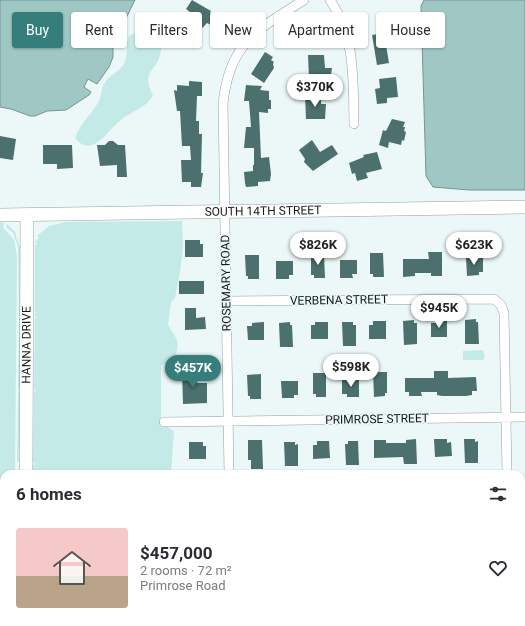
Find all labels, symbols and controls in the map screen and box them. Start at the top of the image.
chip: Buy [12,12,63,48]
chip: Rent [71,12,127,48]
chip: Filters [135,12,202,48]
chip: New [210,12,266,48]
chip: Apartment [274,12,368,48]
chip: House [376,12,445,48]
pin: $370K [287,74,343,108]
text: $370K [296,79,334,94]
street label: SOUTH 14TH STREET [204,203,321,219]
pin: $826K [290,232,346,266]
pin: $623K [446,232,502,266]
street label: ROSEMARY ROAD [218,235,234,331]
text: $826K [299,237,337,252]
text: $623K [455,237,493,252]
street label: VERBENA STREET [290,292,388,308]
pin: $945K [411,295,467,329]
text: $945K [420,300,458,315]
street label: HANNA DRIVE [19,306,34,384]
pin: $598K [323,354,379,388]
pin: $457K [165,355,221,389]
text: $598K [332,359,370,374]
text: $457K [174,360,212,375]
street label: PRIMROSE STREET [325,411,429,427]
icon: filters [487,483,509,505]
text: 6 homes [16,484,82,504]
text: $457,000 [140,543,212,563]
icon: home [48,544,96,592]
icon: heart [487,557,509,579]
text: 2 rooms · 72 m² [140,563,232,578]
text: Primrose Road [140,578,226,593]

